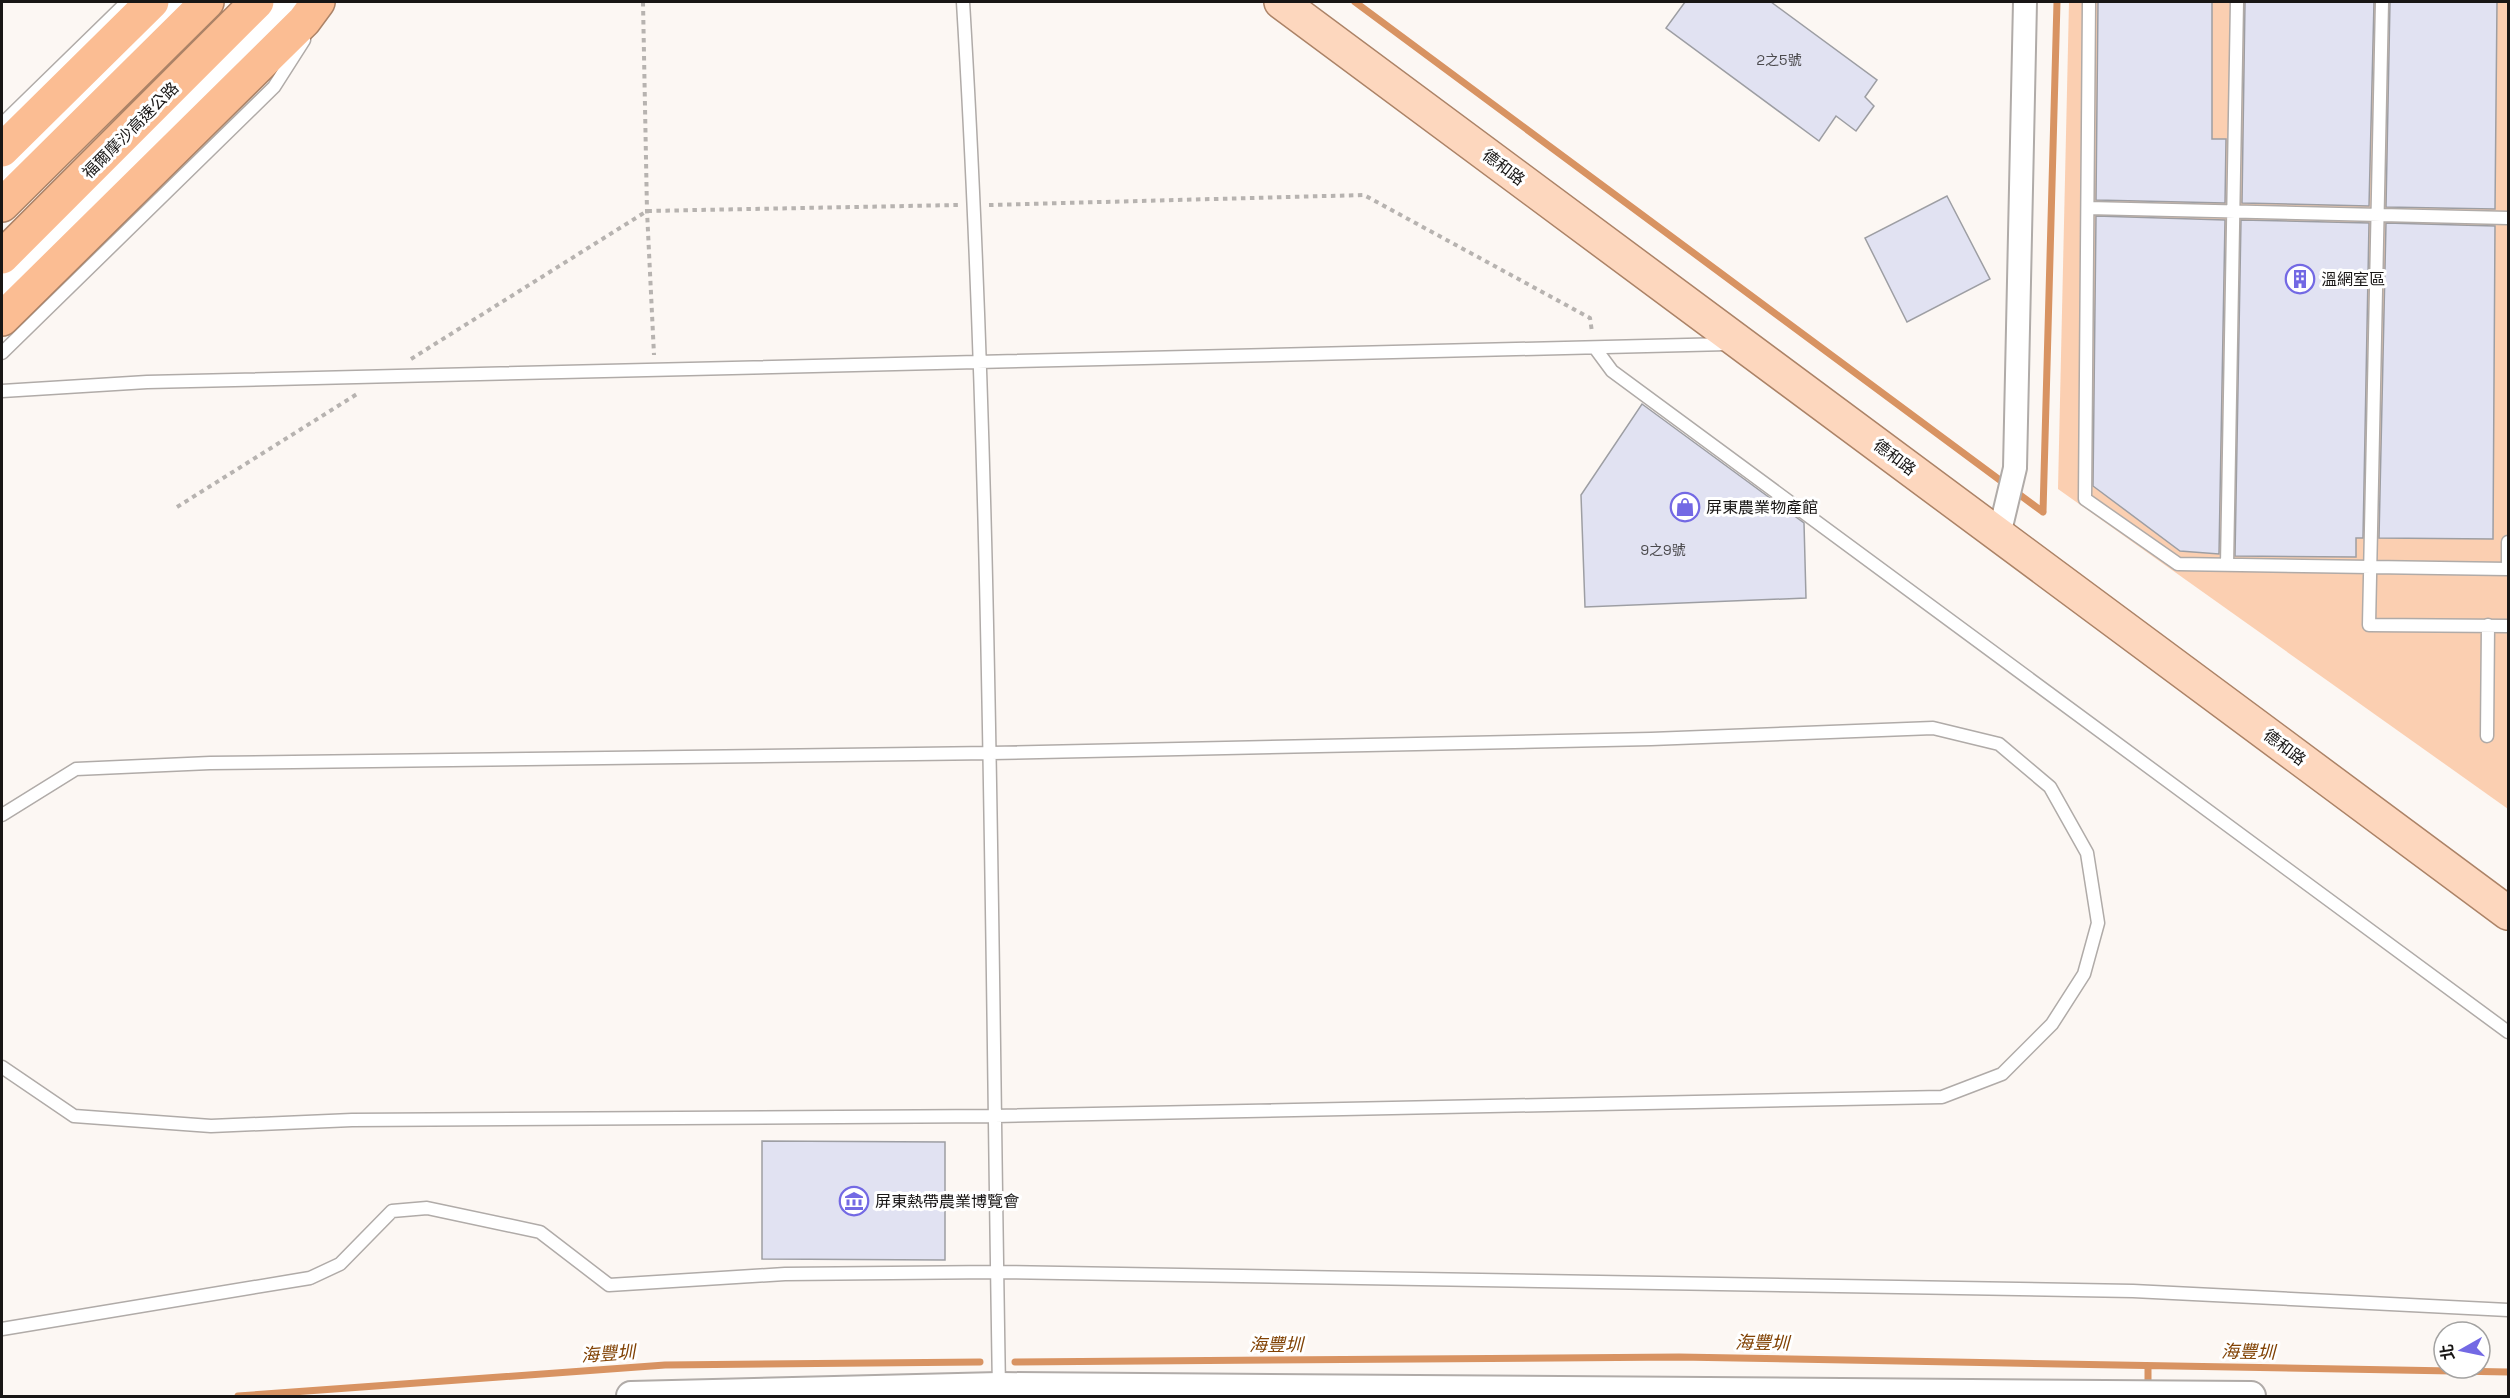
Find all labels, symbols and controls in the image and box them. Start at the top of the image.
house number: 2之5號 [1757,51,1801,69]
street label: 福爾摩沙高速公路 [78,78,183,183]
street label: 德和路 [1478,145,1529,190]
building icon: 溫網室區 [2284,263,2316,295]
place label: 溫網室區 [2321,269,2385,290]
street label: 德和路 [1869,435,1920,480]
shop icon: 屏東農業物產館 [1669,491,1701,523]
place label: 屏東農業物產館 [1706,497,1818,518]
house number: 9之9號 [1640,541,1686,559]
street label: 德和路 [2259,725,2310,770]
museum icon: 屏東熱帶農業博覽會 [838,1185,870,1217]
place label: 屏東熱帶農業博覽會 [875,1191,1019,1212]
north arrow [2432,1320,2492,1380]
water label: 海豐圳 [1735,1331,1792,1355]
water label: 海豐圳 [1249,1333,1306,1356]
water label: 海豐圳 [580,1340,639,1367]
water label: 海豐圳 [2221,1340,2278,1364]
text: 北 [2436,1343,2459,1362]

